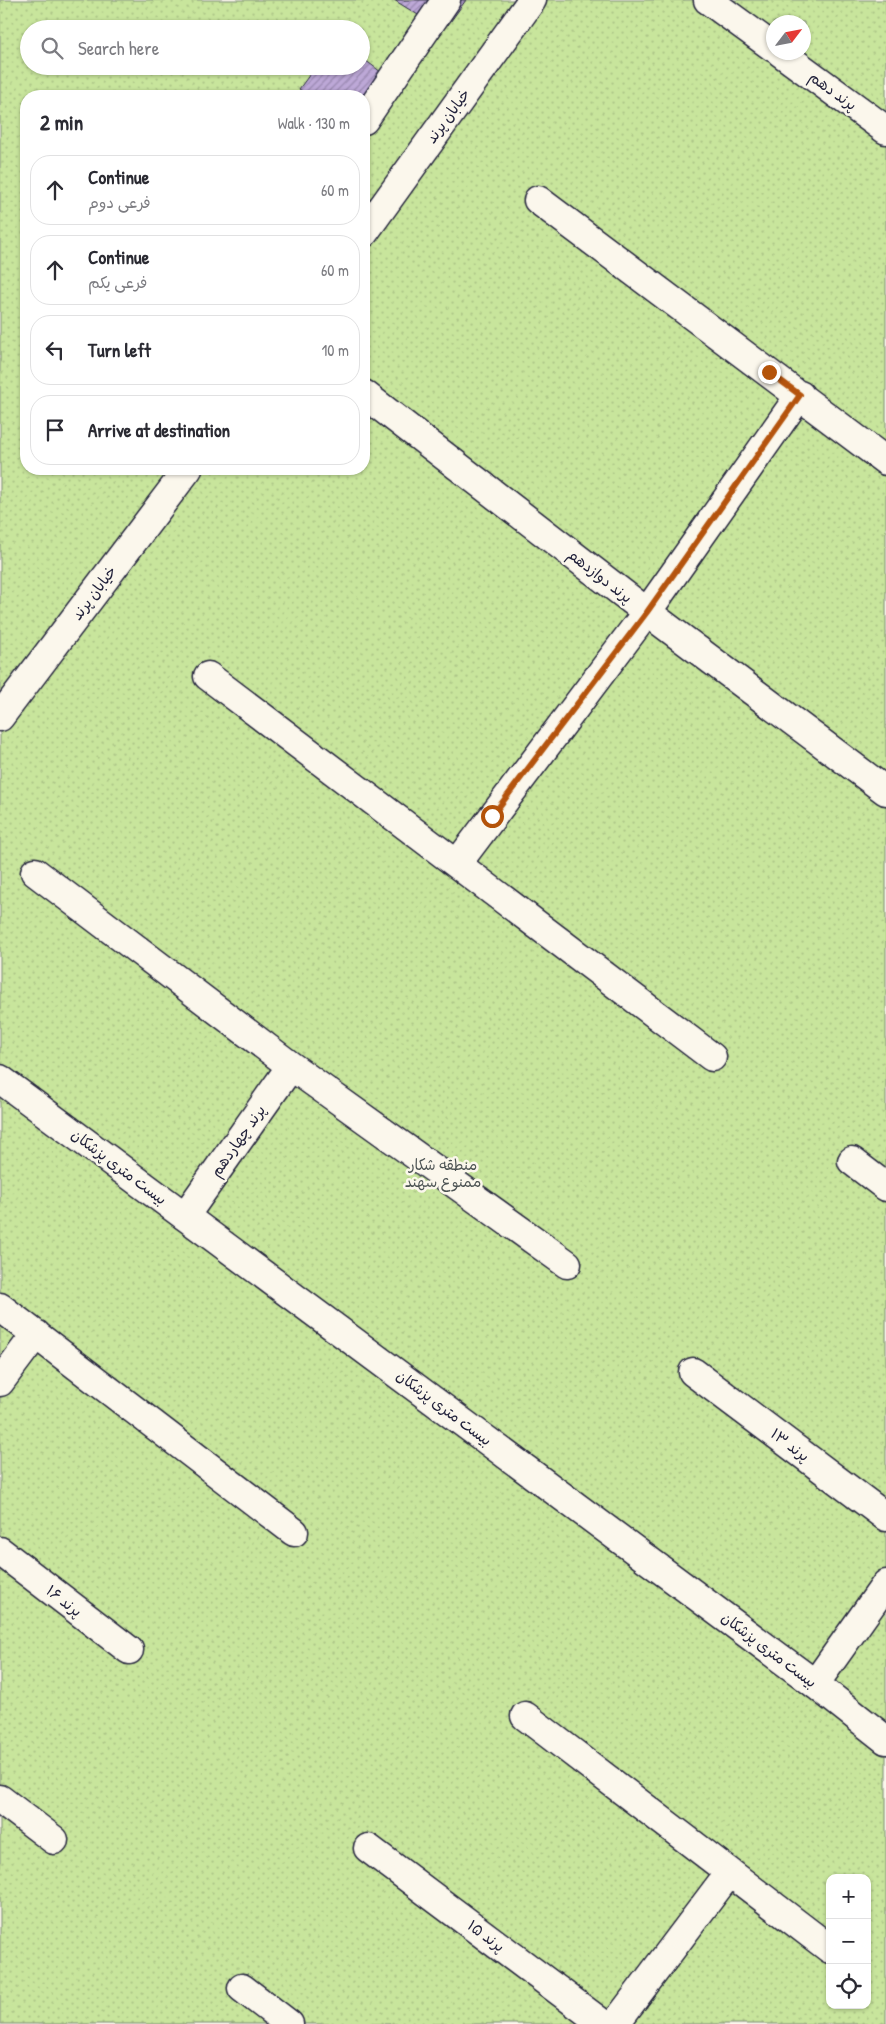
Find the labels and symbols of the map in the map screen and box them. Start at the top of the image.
north arrow [766,15,811,60]
street label: پرند دهم [804,66,861,117]
street label: خیابان پرند [421,84,475,147]
route end [758,361,781,384]
street label: پرند دوازدهم [563,544,637,608]
street label: خیابان پرند [66,561,121,624]
route start [481,805,504,828]
street label: پرند چهاردهم [205,1101,272,1182]
street label: بیست متری پزشکان [67,1124,171,1209]
park label: منطقه شکار ممنوع سهند [405,1154,481,1192]
street label: بیست متری پزشکان [392,1365,496,1450]
street label: پرند ۱۳ [766,1423,814,1466]
street label: پرند ۱۶ [42,1580,87,1621]
street label: بیست متری پزشکان [717,1607,821,1692]
street label: پرند ۱۵ [463,1915,509,1957]

